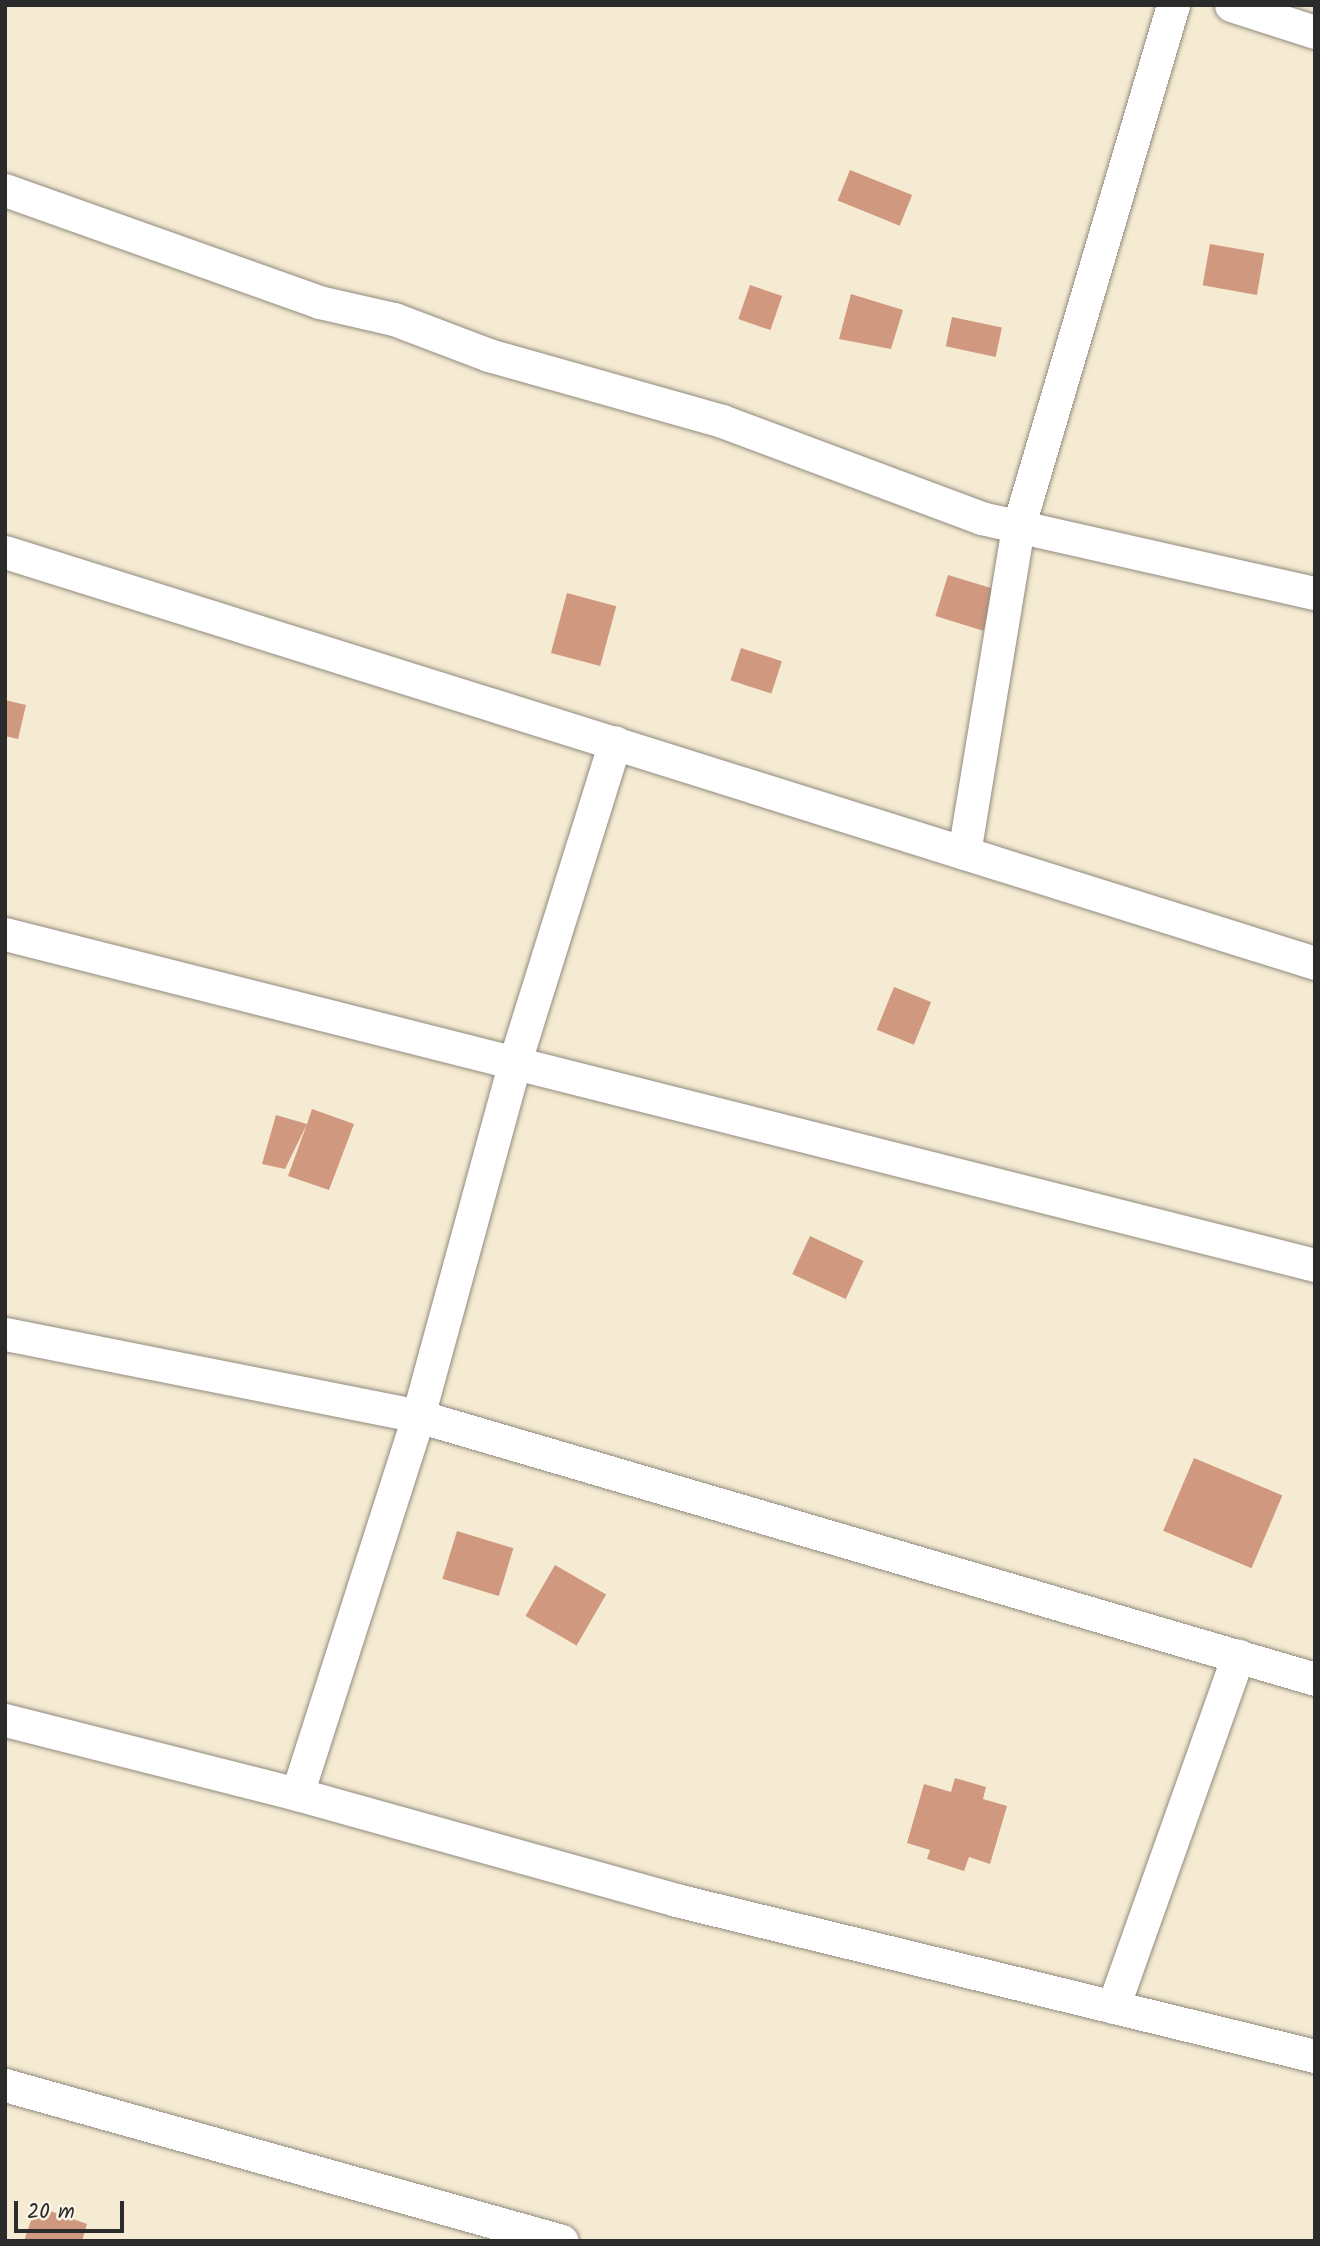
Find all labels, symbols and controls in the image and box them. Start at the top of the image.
scale bar [18,2186,128,2230]
text: 20 m [27,2196,75,2229]

